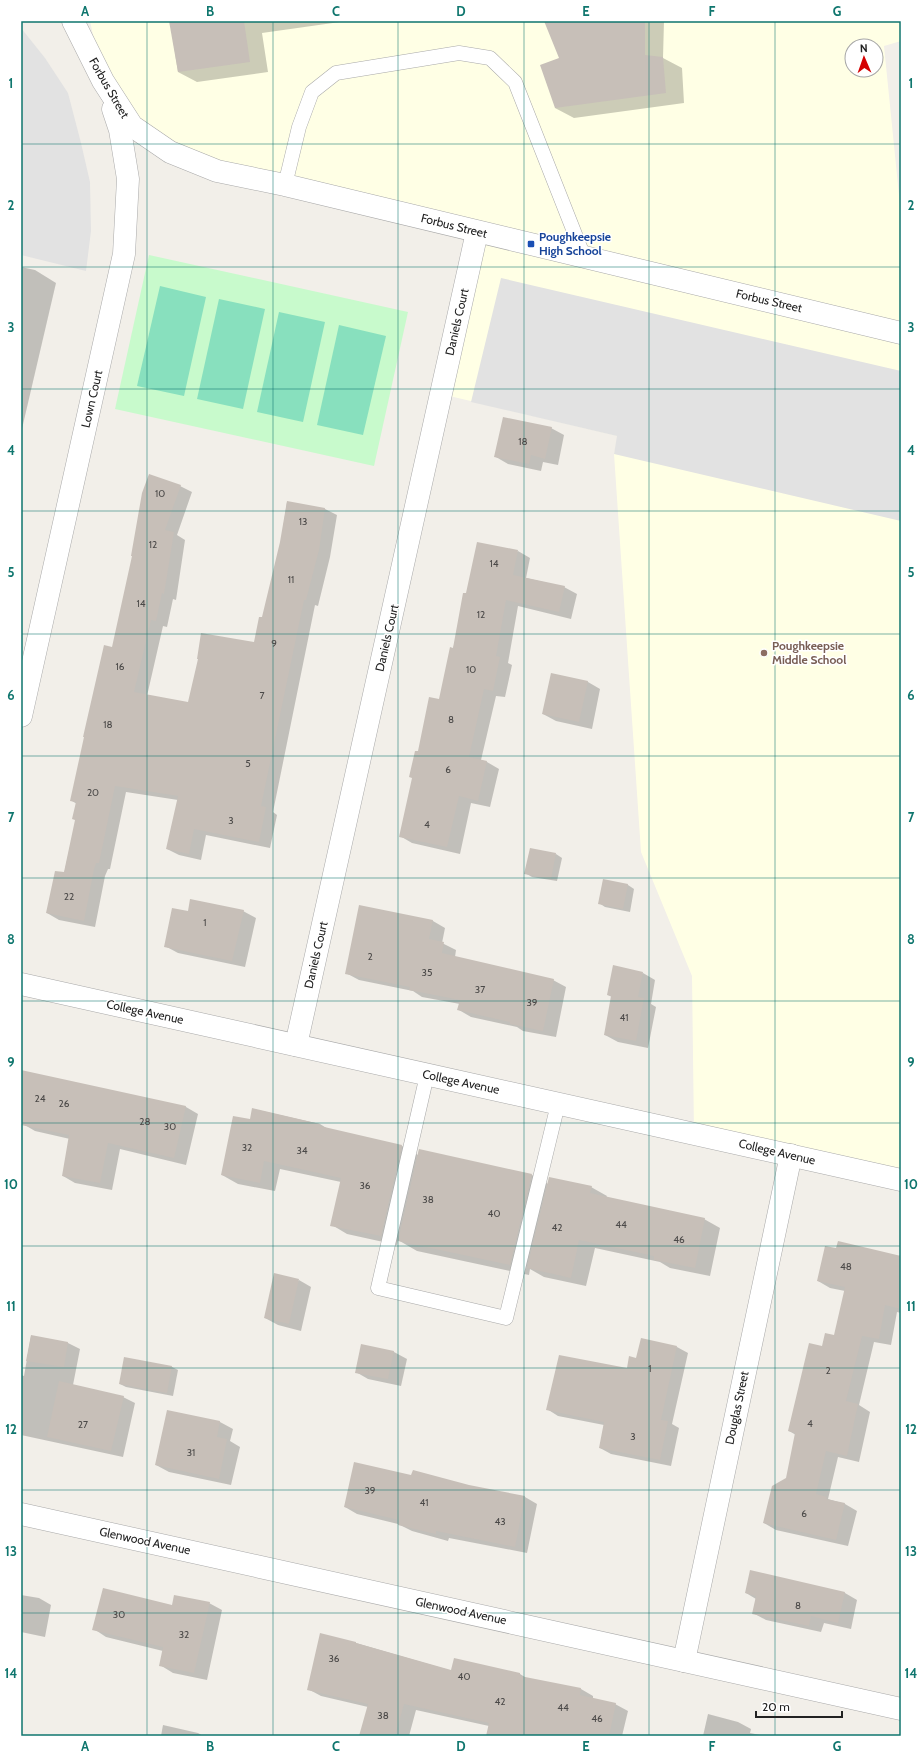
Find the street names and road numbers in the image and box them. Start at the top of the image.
street label: Forbus Street [86,55,133,121]
street label: Forbus Street [420,210,489,241]
street label: Forbus Street [734,286,804,315]
street label: Daniels Court [442,287,471,357]
street label: Lown Court [78,369,105,429]
street label: Daniels Court [372,603,401,673]
street label: Daniels Court [301,920,330,990]
street label: College Avenue [105,996,185,1027]
street label: College Avenue [421,1066,501,1097]
street label: College Avenue [737,1135,817,1168]
street label: Douglas Street [721,1370,752,1446]
street label: Glenwood Avenue [98,1524,192,1557]
street label: Glenwood Avenue [414,1594,508,1627]

